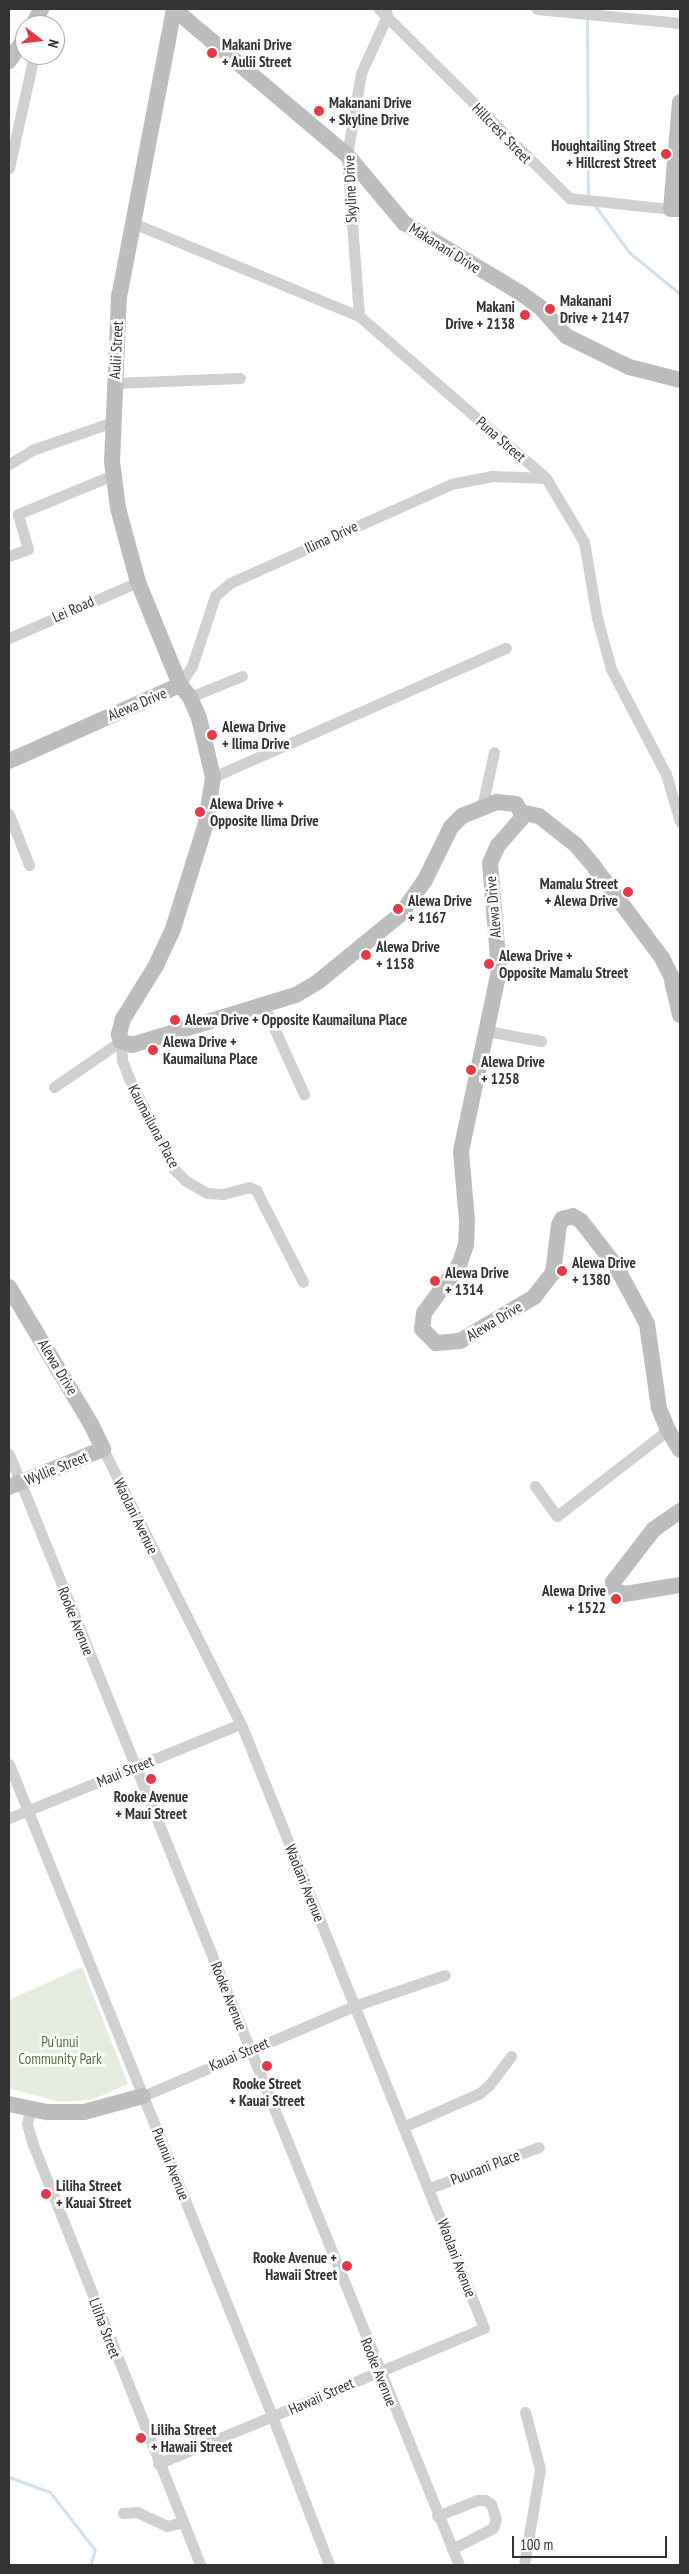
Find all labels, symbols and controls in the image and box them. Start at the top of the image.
north arrow [15,15,65,65]
place label: Makani Drive + Aulii Street [222,35,292,70]
text: N [44,38,63,50]
marker: Makani Drive + Aulii Street [206,47,218,59]
place label: Makanani Drive + Skyline Drive [329,93,412,128]
street label: Hillcrest Street [469,99,535,167]
marker: Makanani Drive + Skyline Drive [313,105,325,117]
place label: Houghtailing Street + Hillcrest Street [551,136,656,171]
marker: Houghtailing Street + Hillcrest Street [660,148,672,160]
street label: Skyline Drive [340,155,360,223]
street label: Makanani Drive [406,219,484,277]
place label: Makanani Drive + 2147 [560,291,630,326]
place label: Makani Drive + 2138 [445,297,515,332]
marker: Makanani Drive + 2147 [544,303,556,315]
marker: Makani Drive + 2138 [519,309,531,321]
street label: Aulii Street [105,321,127,379]
street label: Puna Street [473,413,529,465]
street label: Ilima Drive [302,517,360,557]
street label: Lei Road [49,592,97,626]
street label: Alewa Drive [105,684,169,724]
place label: Alewa Drive + Ilima Drive [222,717,290,752]
marker: Alewa Drive + Ilima Drive [206,729,218,741]
place label: Alewa Drive + Opposite Ilima Drive [210,794,319,829]
marker: Alewa Drive + Opposite Ilima Drive [194,806,206,818]
place label: Mamalu Street + Alewa Drive [540,874,618,909]
street label: Alewa Drive [481,875,505,939]
marker: Mamalu Street + Alewa Drive [622,886,634,898]
place label: Alewa Drive + 1167 [408,891,472,926]
marker: Alewa Drive + 1167 [392,903,404,915]
place label: Alewa Drive + 1158 [376,937,440,972]
place label: Alewa Drive + Opposite Mamalu Street [499,946,628,981]
marker: Alewa Drive + 1158 [360,949,372,961]
marker: Alewa Drive + Opposite Mamalu Street [483,958,495,970]
place label: Alewa Drive + Opposite Kaumailuna Place [185,1011,407,1029]
marker: Alewa Drive + Opposite Kaumailuna Place [169,1014,181,1026]
place label: Alewa Drive + Kaumailuna Place [163,1032,258,1067]
marker: Alewa Drive + Kaumailuna Place [147,1044,159,1056]
place label: Alewa Drive + 1258 [481,1052,545,1087]
marker: Alewa Drive + 1258 [465,1064,477,1076]
street label: Kaumailuna Place [124,1081,184,1171]
place label: Alewa Drive + 1380 [572,1253,636,1288]
place label: Alewa Drive + 1314 [445,1263,509,1298]
marker: Alewa Drive + 1380 [556,1265,568,1277]
marker: Alewa Drive + 1314 [429,1275,441,1287]
street label: Alewa Drive [463,1297,525,1345]
street label: Alewa Drive [34,1336,82,1398]
street label: Wyllie Street [22,1447,90,1489]
street label: Waolani Avenue [110,1475,162,1557]
place label: Alewa Drive + 1522 [542,1581,606,1616]
street label: Rooke Avenue [54,1584,98,1658]
marker: Alewa Drive + 1522 [610,1593,622,1605]
street label: Maui Street [94,1752,156,1790]
marker: Rooke Avenue + Maui Street [145,1773,157,1785]
place label: Rooke Avenue + Maui Street [114,1787,188,1822]
street label: Waolani Avenue [281,1841,329,1925]
street label: Rooke Avenue [207,1959,251,2033]
park label: Pu'unui Community Park [18,2032,102,2067]
street label: Kauai Street [206,2033,272,2075]
marker: Rooke Street + Kauai Street [261,2060,273,2072]
place label: Rooke Street + Kauai Street [229,2074,305,2109]
street label: Puunui Avenue [148,2125,194,2203]
street label: Puunani Place [448,2146,522,2188]
place label: Liliha Street + Kauai Street [56,2176,131,2211]
marker: Liliha Street + Kauai Street [40,2188,52,2200]
street label: Waolani Avenue [434,2216,480,2300]
place label: Rooke Avenue + Hawaii Street [252,2248,337,2283]
marker: Rooke Avenue + Hawaii Street [341,2260,353,2272]
street label: Liliha Street [85,2295,125,2361]
street label: Rooke Avenue [357,2335,401,2409]
street label: Hawaii Street [286,2374,356,2418]
place label: Liliha Street + Hawaii Street [151,2420,232,2455]
marker: Liliha Street + Hawaii Street [135,2432,147,2444]
scale bar [514,2526,669,2558]
text: 100 m [520,2535,553,2554]

